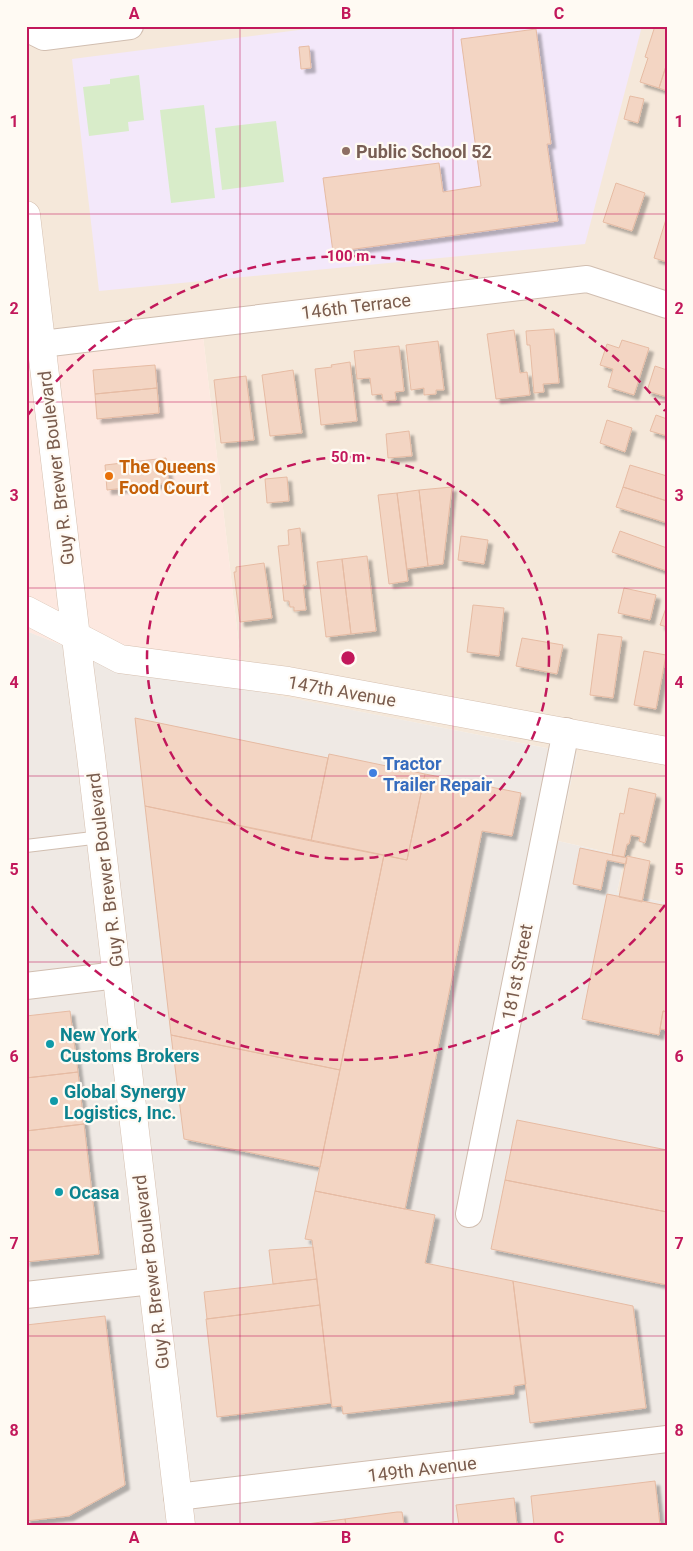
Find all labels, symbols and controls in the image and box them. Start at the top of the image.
text: A [129,4,140,23]
text: B [341,4,351,23]
text: C [554,4,564,23]
text: 1 [9,112,19,131]
text: 1 [674,112,684,131]
place label: Public School 52 [356,141,492,162]
marker: Public School 52 [340,145,352,157]
text: 100 m [327,247,369,265]
street label: 146th Terrace [300,289,412,323]
text: 2 [9,299,19,318]
text: 2 [674,299,684,318]
street label: Guy R. Brewer Boulevard [34,370,78,566]
text: 50 m [331,448,365,466]
place label: The Queens Food Court [119,456,216,498]
marker: The Queens Food Court [103,470,115,482]
text: 3 [9,486,19,505]
text: 3 [674,486,684,505]
centre of rings [339,649,357,667]
street label: 147th Avenue [286,671,398,711]
text: 4 [9,673,19,692]
text: 4 [674,673,684,692]
place label: Tractor Trailer Repair [383,753,493,795]
marker: Tractor Trailer Repair [367,767,379,779]
street label: Guy R. Brewer Boulevard [83,772,127,968]
text: 5 [9,860,19,879]
text: 5 [674,860,684,879]
street label: 181st Street [497,922,537,1022]
place label: New York Customs Brokers [60,1024,199,1066]
marker: New York Customs Brokers [44,1038,56,1050]
text: 6 [9,1047,19,1066]
text: 6 [674,1047,684,1066]
place label: Global Synergy Logistics, Inc. [64,1081,187,1123]
marker: Global Synergy Logistics, Inc. [48,1095,60,1107]
street label: Guy R. Brewer Boulevard [129,1174,173,1370]
place label: Ocasa [69,1182,120,1203]
marker: Ocasa [53,1186,65,1198]
text: 7 [9,1234,19,1253]
text: 7 [674,1234,684,1253]
text: 8 [9,1421,19,1440]
text: 8 [674,1421,684,1440]
street label: 149th Avenue [366,1452,478,1486]
text: A [129,1528,140,1547]
text: B [341,1528,351,1547]
text: C [554,1528,564,1547]

